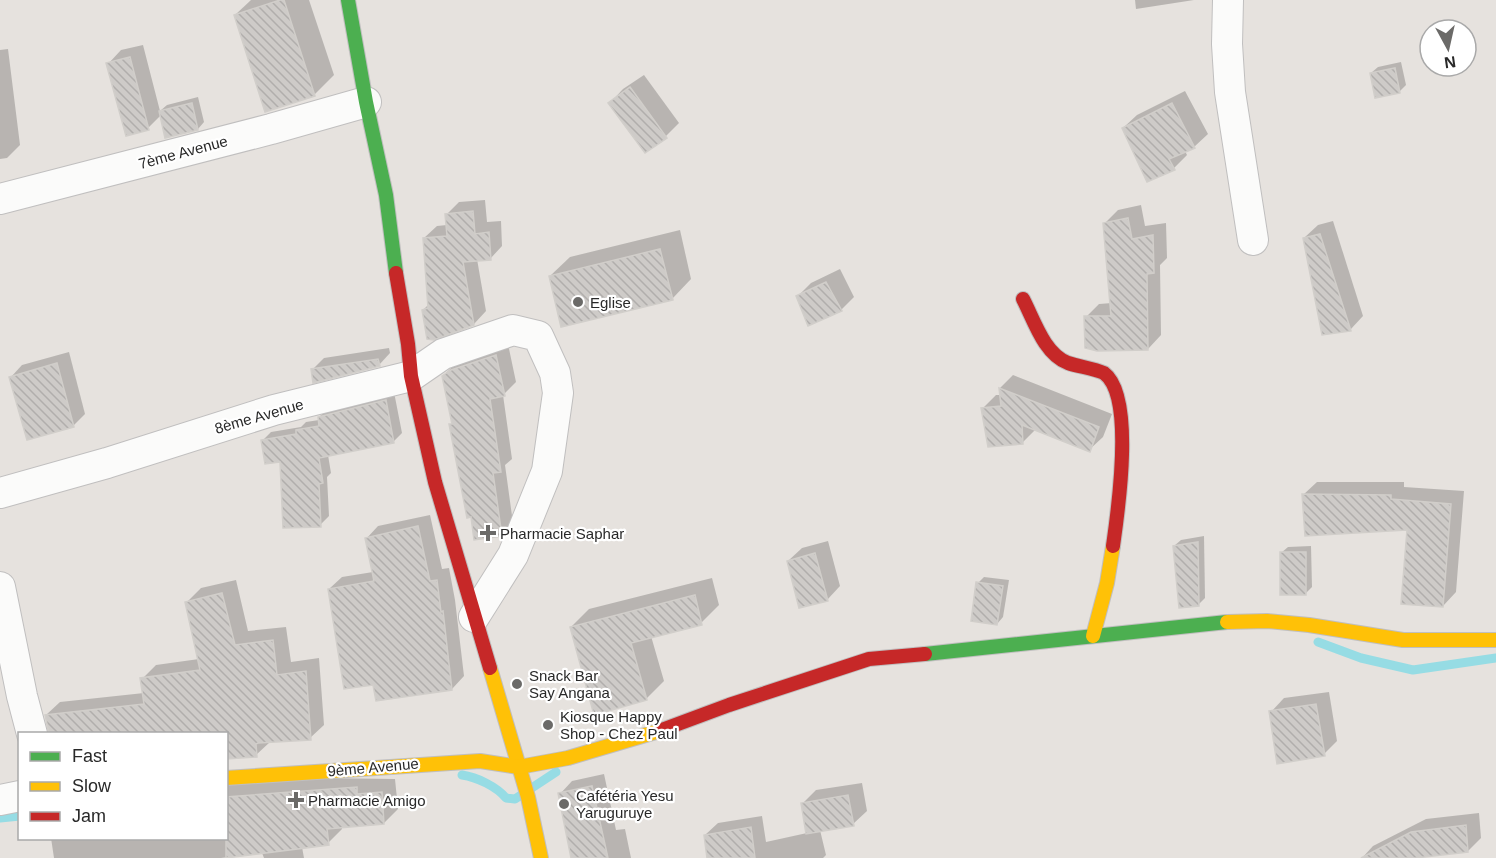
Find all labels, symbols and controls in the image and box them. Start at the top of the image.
north arrow [1418,18,1478,78]
text: N [1443,53,1457,72]
street label: 7ème Avenue [137,132,229,172]
place label: Eglise [590,294,631,311]
marker: Eglise [571,295,585,309]
street label: 8ème Avenue [213,395,305,437]
place label: Pharmacie Saphar [500,525,624,542]
marker: Pharmacie Saphar [481,526,495,540]
place label: Snack Bar Say Angana [529,667,611,701]
marker: Snack Bar Say Angana [510,677,524,691]
place label: Kiosque Happy Shop - Chez Paul [560,708,678,742]
marker: Kiosque Happy Shop - Chez Paul [541,718,555,732]
legend [18,732,228,840]
text: Fast [72,746,107,766]
street label: 9ème Avenue [327,755,419,779]
text: Slow [72,776,112,796]
place label: Cafétéria Yesu Yaruguruye [576,787,674,821]
place label: Pharmacie Amigo [308,792,426,809]
marker: Pharmacie Amigo [289,793,303,807]
marker: Cafétéria Yesu Yaruguruye [557,797,571,811]
text: Jam [72,806,106,826]

